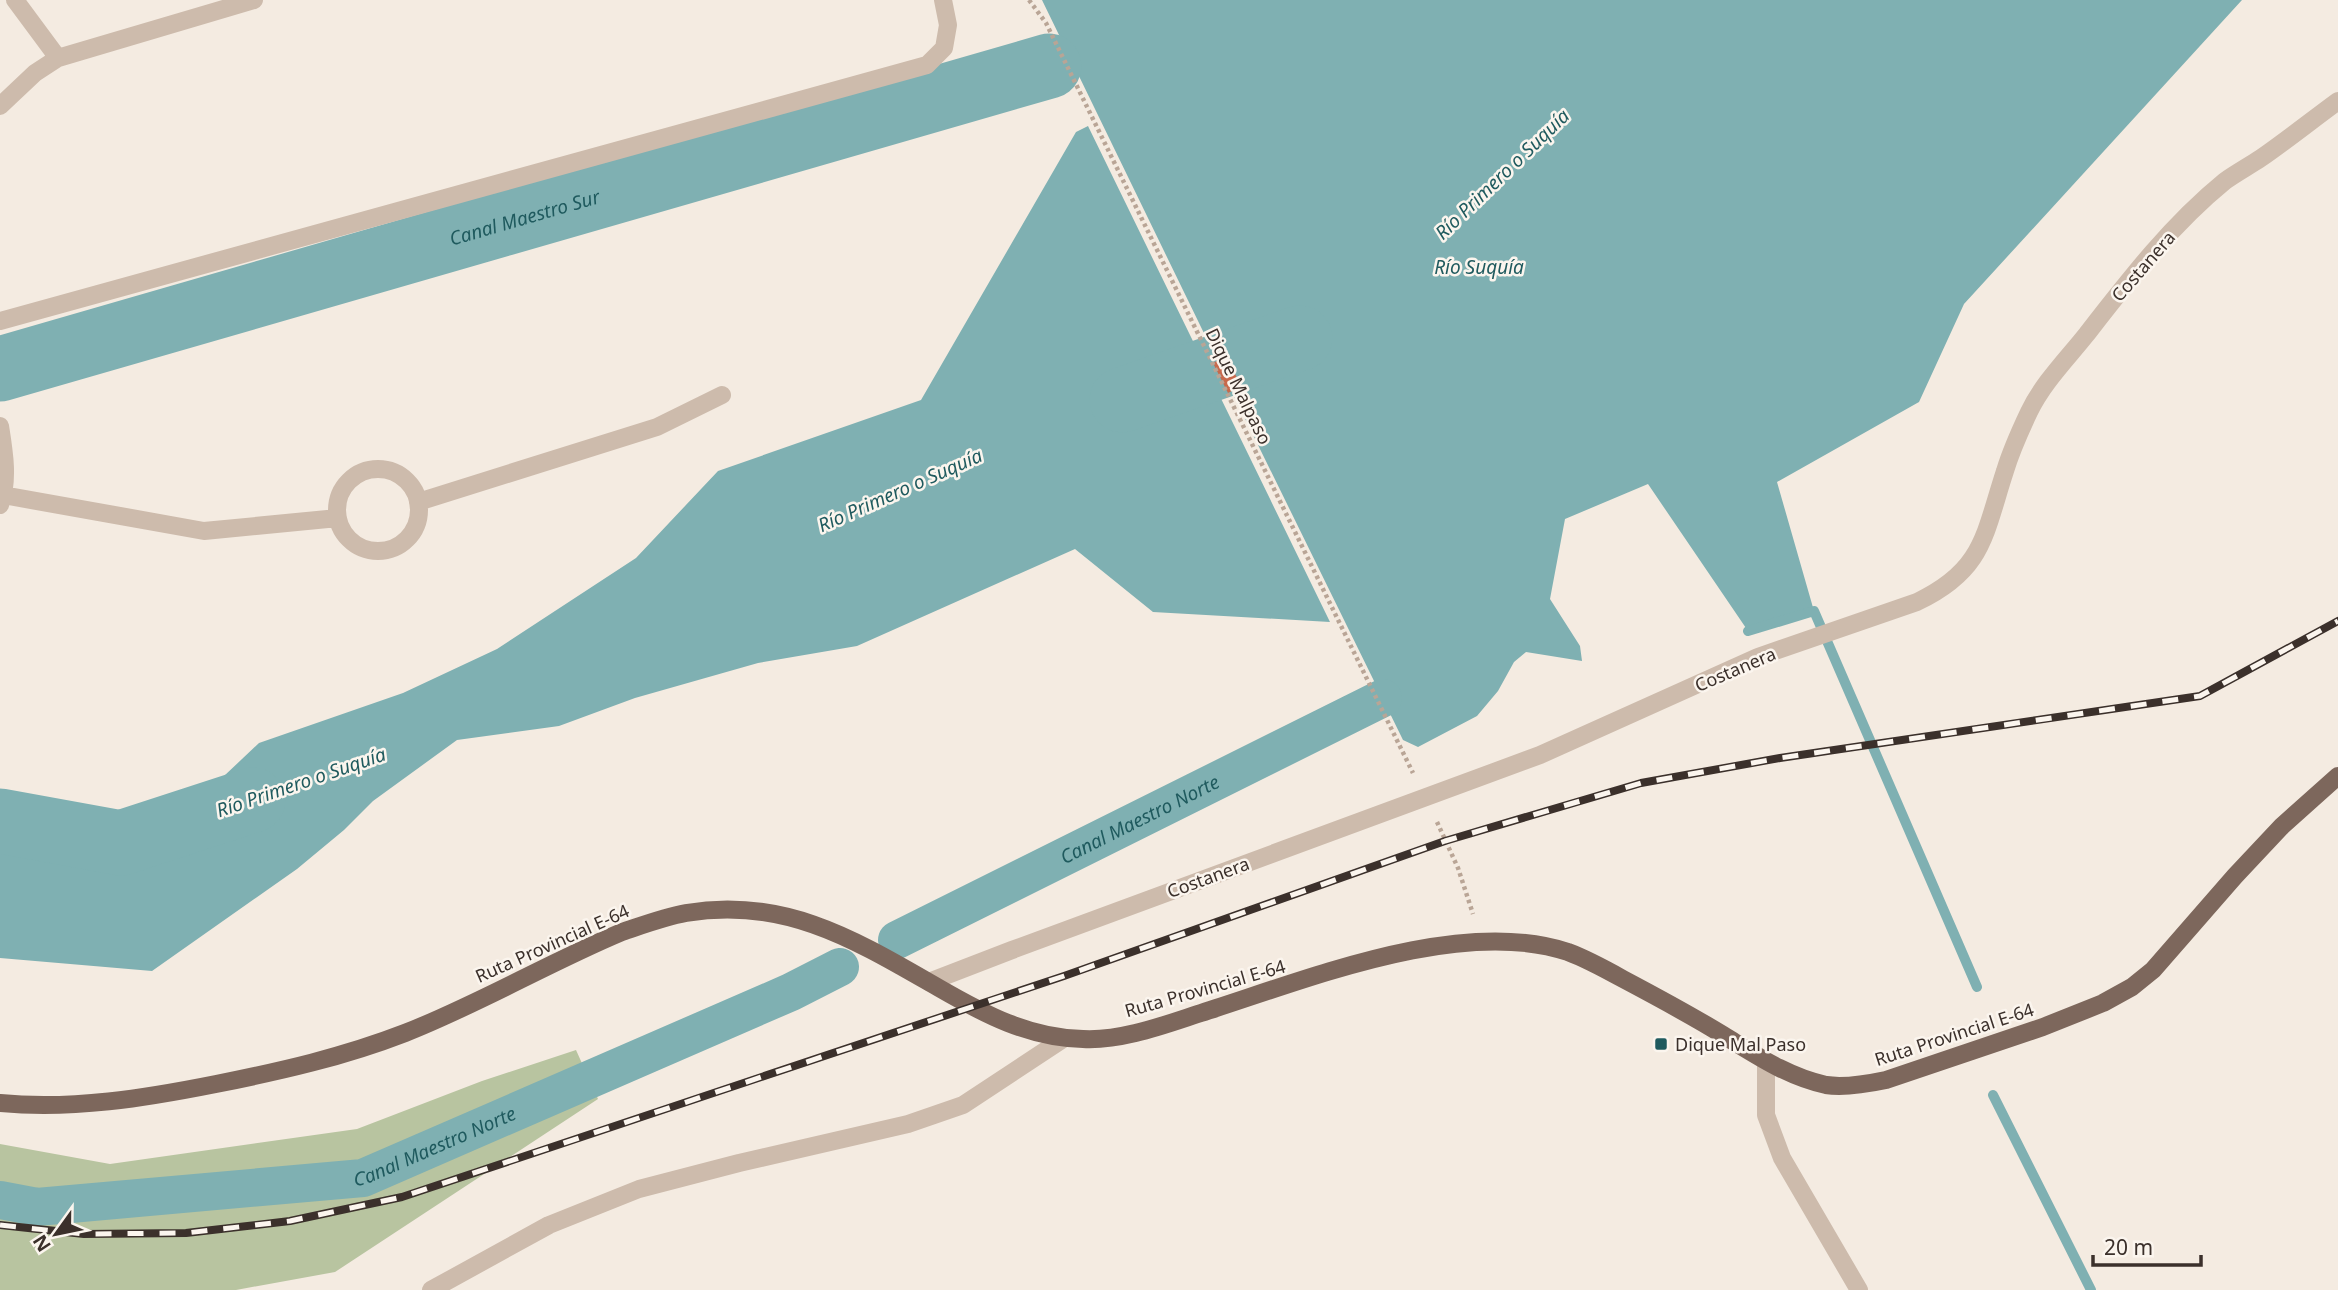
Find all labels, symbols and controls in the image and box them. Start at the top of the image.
water label: Río Primero o Suquía [1429,103,1575,245]
water label: Canal Maestro Sur [446,183,604,252]
street label: Costanera [2106,226,2180,306]
water label: Río Suquía [1434,254,1524,280]
street label: Dique Malpaso [1200,324,1278,448]
water label: Río Primero o Suquía [814,442,987,538]
street label: Costanera [1691,641,1779,697]
water label: Río Primero o Suquía [213,741,389,823]
water label: Canal Maestro Norte [1056,769,1224,870]
street label: Costanera [1164,851,1252,903]
street label: Ruta Provincial E-64 [471,898,633,988]
street label: Ruta Provincial E-64 [1122,954,1288,1022]
street label: Ruta Provincial E-64 [1871,997,2037,1071]
place label: Dique Mal Paso [1675,1032,1806,1056]
marker: Dique Mal Paso [1653,1036,1669,1052]
water label: Canal Maestro Norte [353,1100,520,1192]
north arrow [21,1199,91,1269]
scale bar [2093,1224,2202,1268]
text: N [27,1230,57,1257]
text: 20 m [2104,1233,2153,1261]

